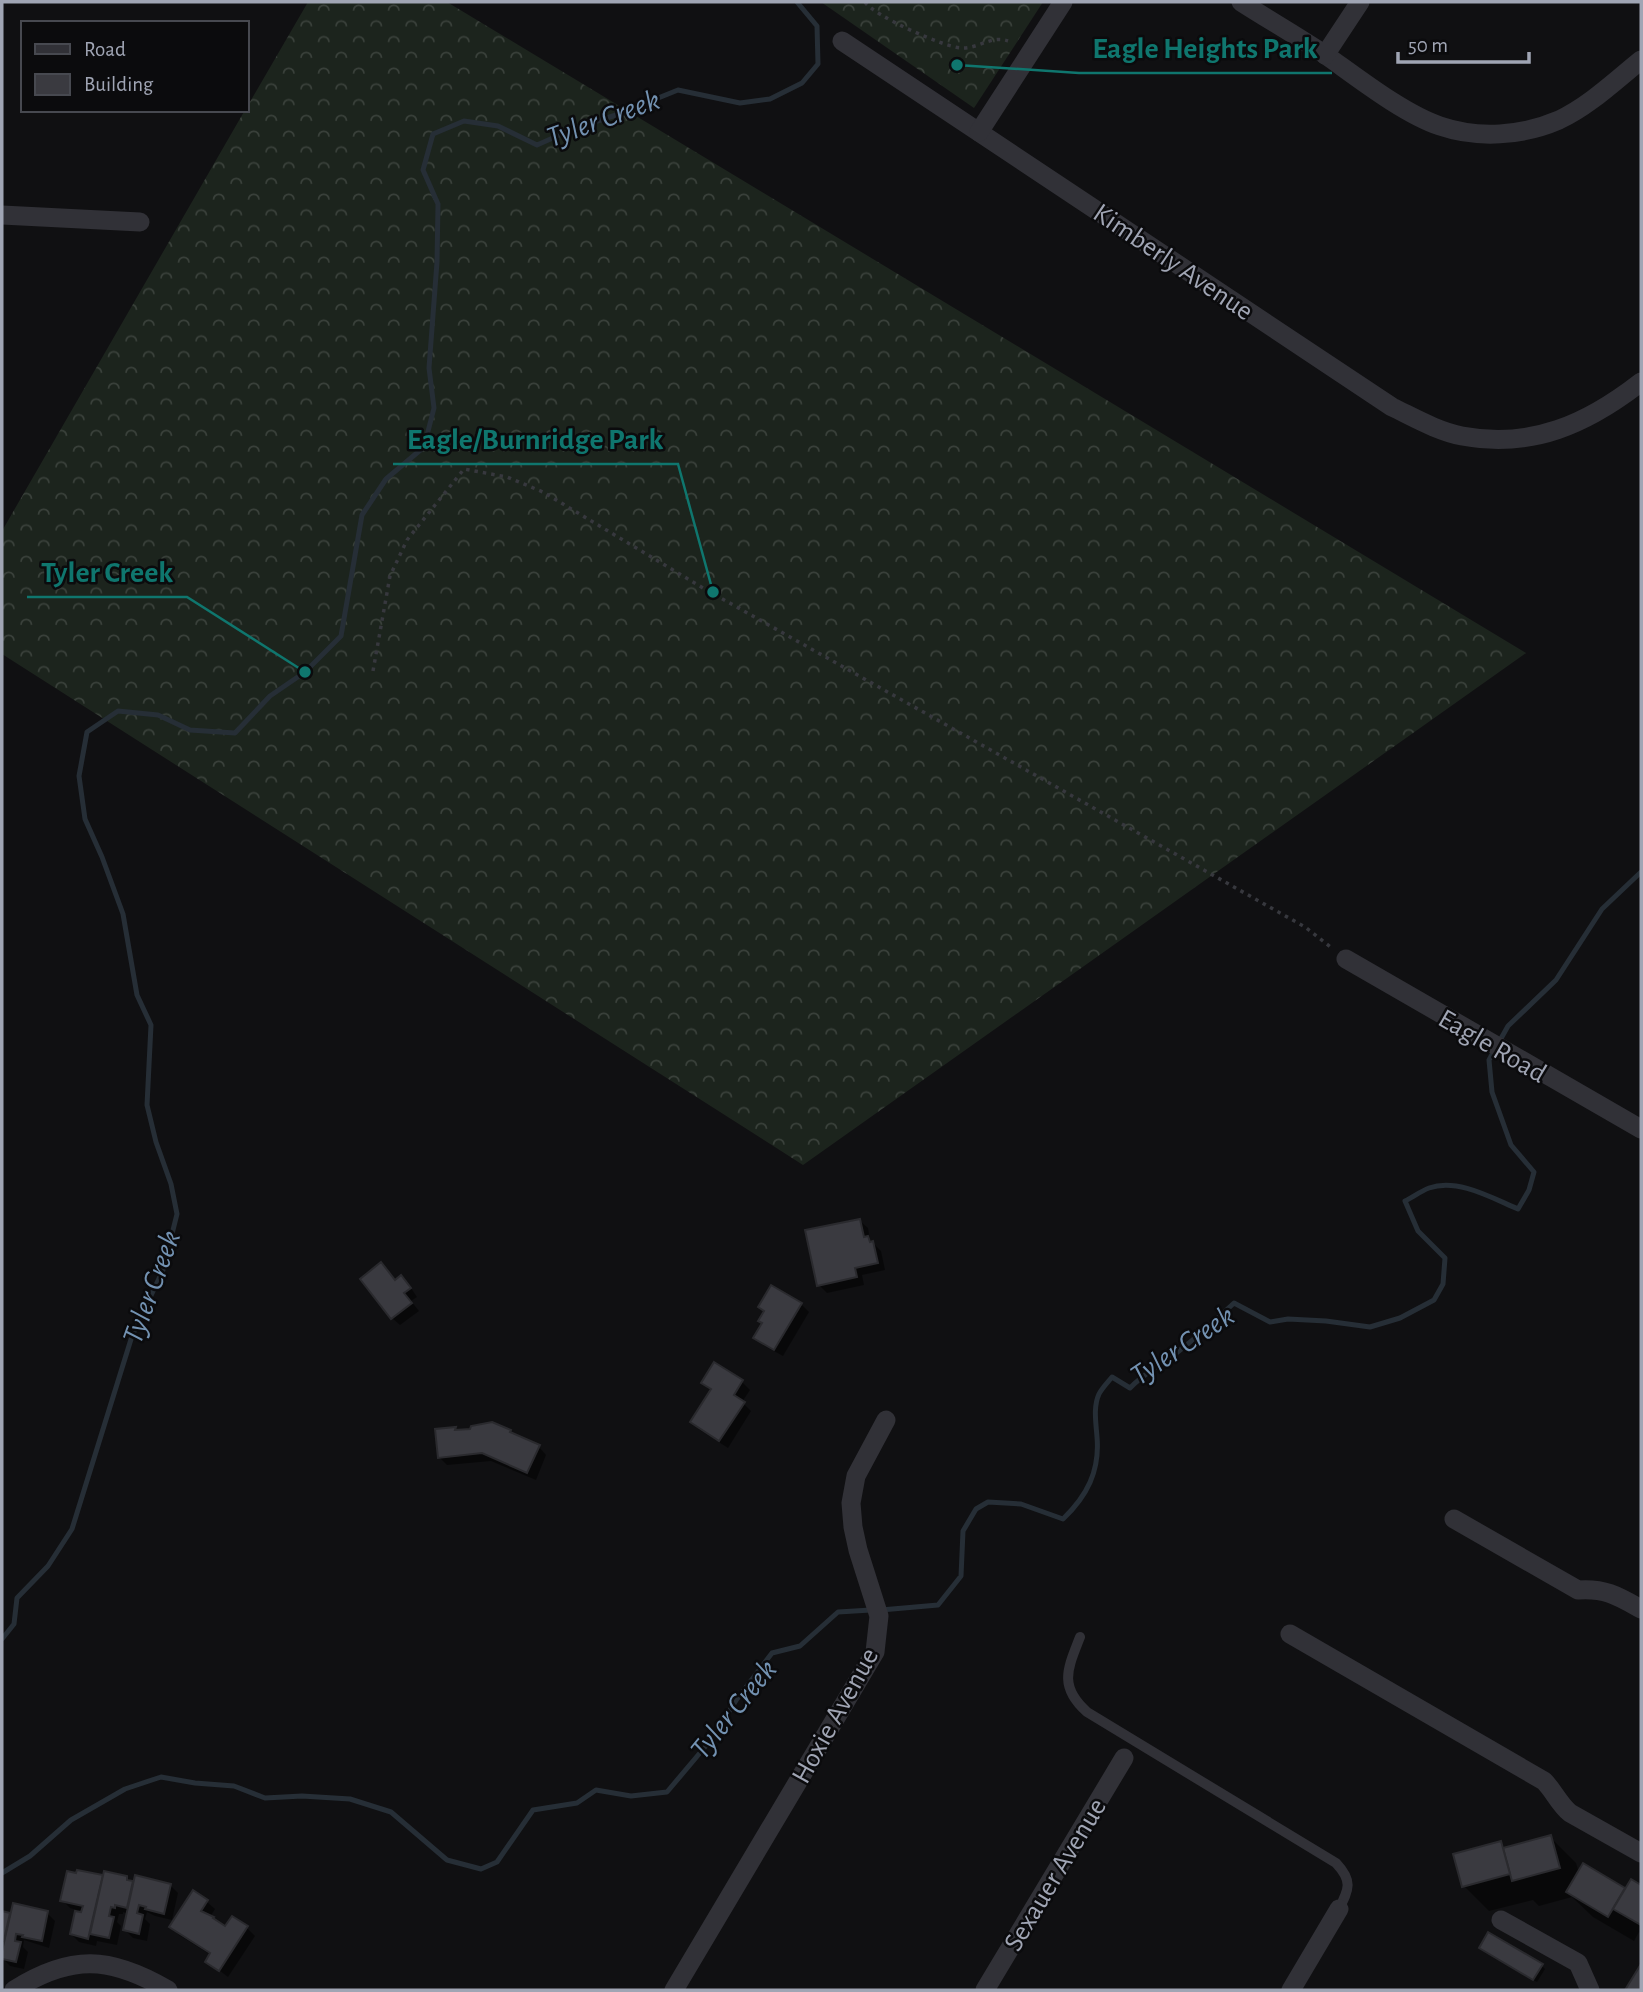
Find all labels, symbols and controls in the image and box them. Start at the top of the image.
legend [21,21,248,112]
scale bar [1398,21,1529,65]
callout: Eagle Heights Park [1079,22,1332,73]
text: Eagle Heights Park [1092,34,1318,64]
text: 50 m [1408,35,1448,56]
text: Road [84,39,126,60]
text: Building [84,74,154,95]
water label: Tyler Creek [543,85,664,153]
street label: Kimberly Avenue [1088,199,1258,326]
callout: Eagle/Burnridge Park [393,413,678,464]
text: Eagle/Burnridge Park [407,425,663,455]
callout: Tyler Creek [27,546,187,597]
text: Tyler Creek [41,558,173,588]
street label: Eagle Road [1433,1005,1551,1089]
water label: Tyler Creek [118,1227,186,1348]
water label: Tyler Creek [1125,1300,1240,1391]
street label: Hoxie Avenue [787,1644,884,1788]
water label: Tyler Creek [685,1654,783,1765]
street label: Sexauer Avenue [999,1794,1112,1956]

